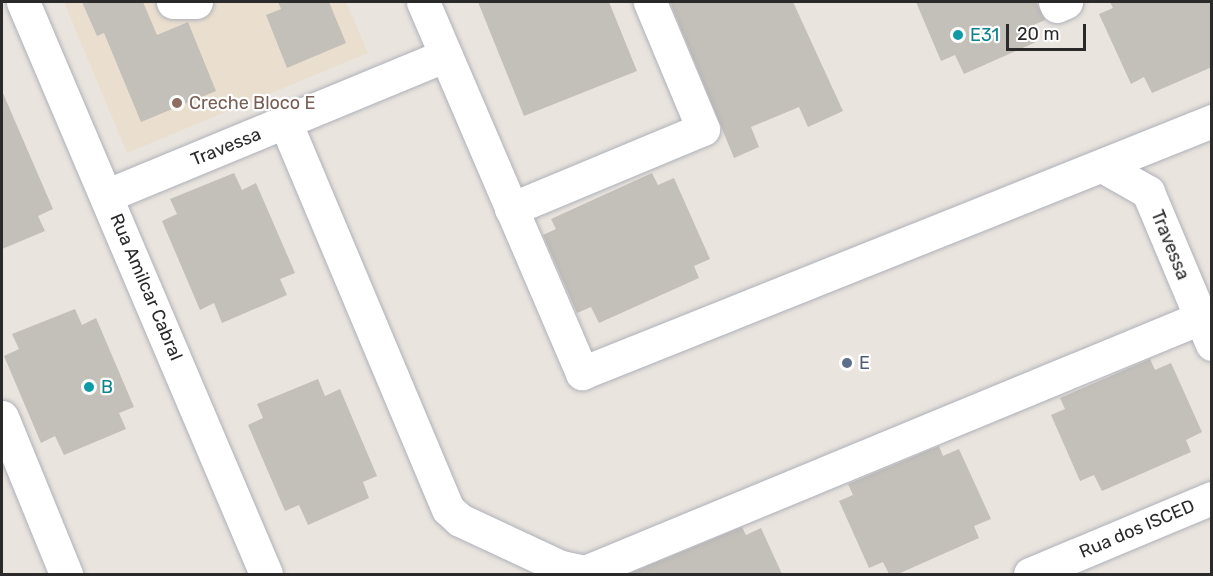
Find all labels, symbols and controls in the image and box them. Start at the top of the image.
scale bar [1009,12,1088,50]
text: 20 m [1017,23,1059,45]
place label: E31 [970,24,999,46]
marker: E31 [951,28,965,42]
place label: Creche Bloco E [189,92,315,114]
marker: Creche Bloco E [170,96,184,110]
street label: Travessa [188,123,264,171]
street label: Travessa [1146,207,1194,283]
street label: Rua Amilcar Cabral [105,210,187,364]
place label: E [859,352,870,374]
marker: E [840,356,854,370]
place label: B [101,376,113,398]
marker: B [82,380,96,394]
street label: Rua dos ISCED [1076,495,1198,563]

